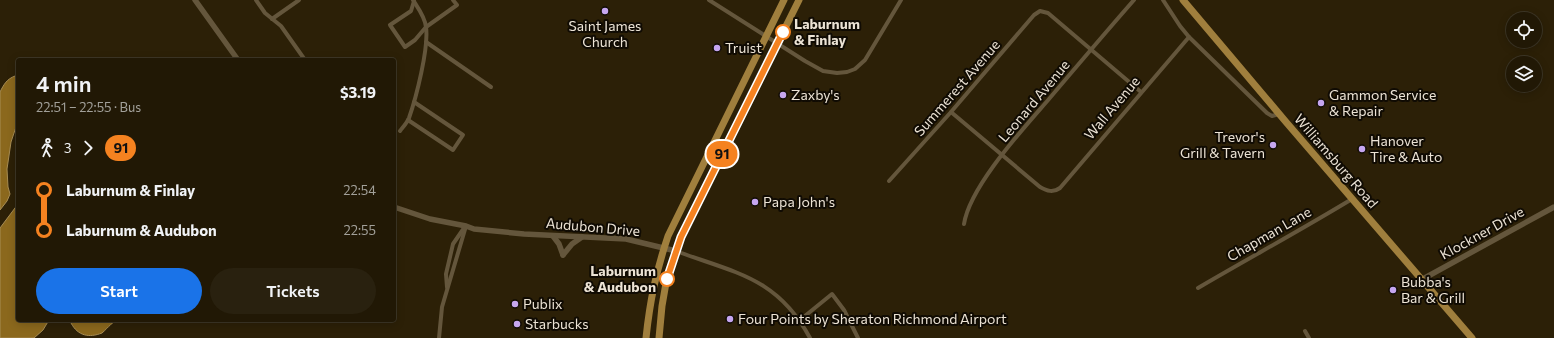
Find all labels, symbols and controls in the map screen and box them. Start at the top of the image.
marker: Saint James Church [600,6,610,16]
map controls [1506,12,1542,92]
button: locate [1506,12,1542,48]
place label: Laburnum & Finlay [794,15,860,48]
place label: Saint James Church [569,17,641,50]
marker: Laburnum & Finlay [775,24,791,40]
street label: Summerest Avenue [910,36,1003,139]
place label: Truist [725,39,762,56]
marker: Truist [712,43,722,53]
street label: Leonard Avenue [994,56,1073,145]
button: layers [1506,56,1542,92]
text: 4 min [36,70,91,97]
street label: Wall Avenue [1080,73,1143,143]
text: $3.19 [340,83,376,101]
place label: Zaxby's [791,86,840,103]
place label: Gammon Service & Repair [1329,86,1436,119]
marker: Zaxby's [778,90,788,100]
marker: Gammon Service & Repair [1316,98,1326,108]
text: 22:51 – 22:55 · Bus [36,99,141,115]
street label: Williamsburg Road [1291,110,1382,211]
place label: Trevor's Grill & Tavern [1180,128,1265,161]
place label: Hanover Tire & Auto [1370,132,1442,165]
icon: walk [36,137,58,159]
icon: forward [77,137,99,159]
text: 91 [113,139,128,156]
text: 3 [64,140,71,156]
marker: Trevor's Grill & Tavern [1268,140,1278,150]
line badge: 91 [704,141,740,167]
marker: Hanover Tire & Auto [1357,144,1367,154]
text: 91 [715,145,729,162]
text: Laburnum & Finlay [66,181,195,199]
text: 22:54 [343,182,376,198]
place label: Papa John's [763,193,835,210]
marker: Papa John's [750,197,760,207]
street label: Chapman Lane [1224,203,1314,264]
street label: Klockner Drive [1437,203,1527,263]
street label: Audubon Drive [545,214,641,239]
text: Laburnum & Audubon [66,221,217,239]
text: 22:55 [344,222,376,238]
place label: Laburnum & Audubon [584,262,656,295]
button: Start [36,268,202,314]
button: Tickets [210,268,376,314]
marker: Laburnum & Audubon [659,271,675,287]
place label: Bubba's Bar & Grill [1401,273,1465,306]
marker: Bubba's Bar & Grill [1388,285,1398,295]
place label: Publix [523,295,563,312]
marker: Publix [510,299,520,309]
place label: Four Points by Sheraton Richmond Airport [738,310,1007,327]
marker: Four Points by Sheraton Richmond Airport [725,314,735,324]
place label: Starbucks [525,315,589,332]
marker: Starbucks [512,319,522,329]

